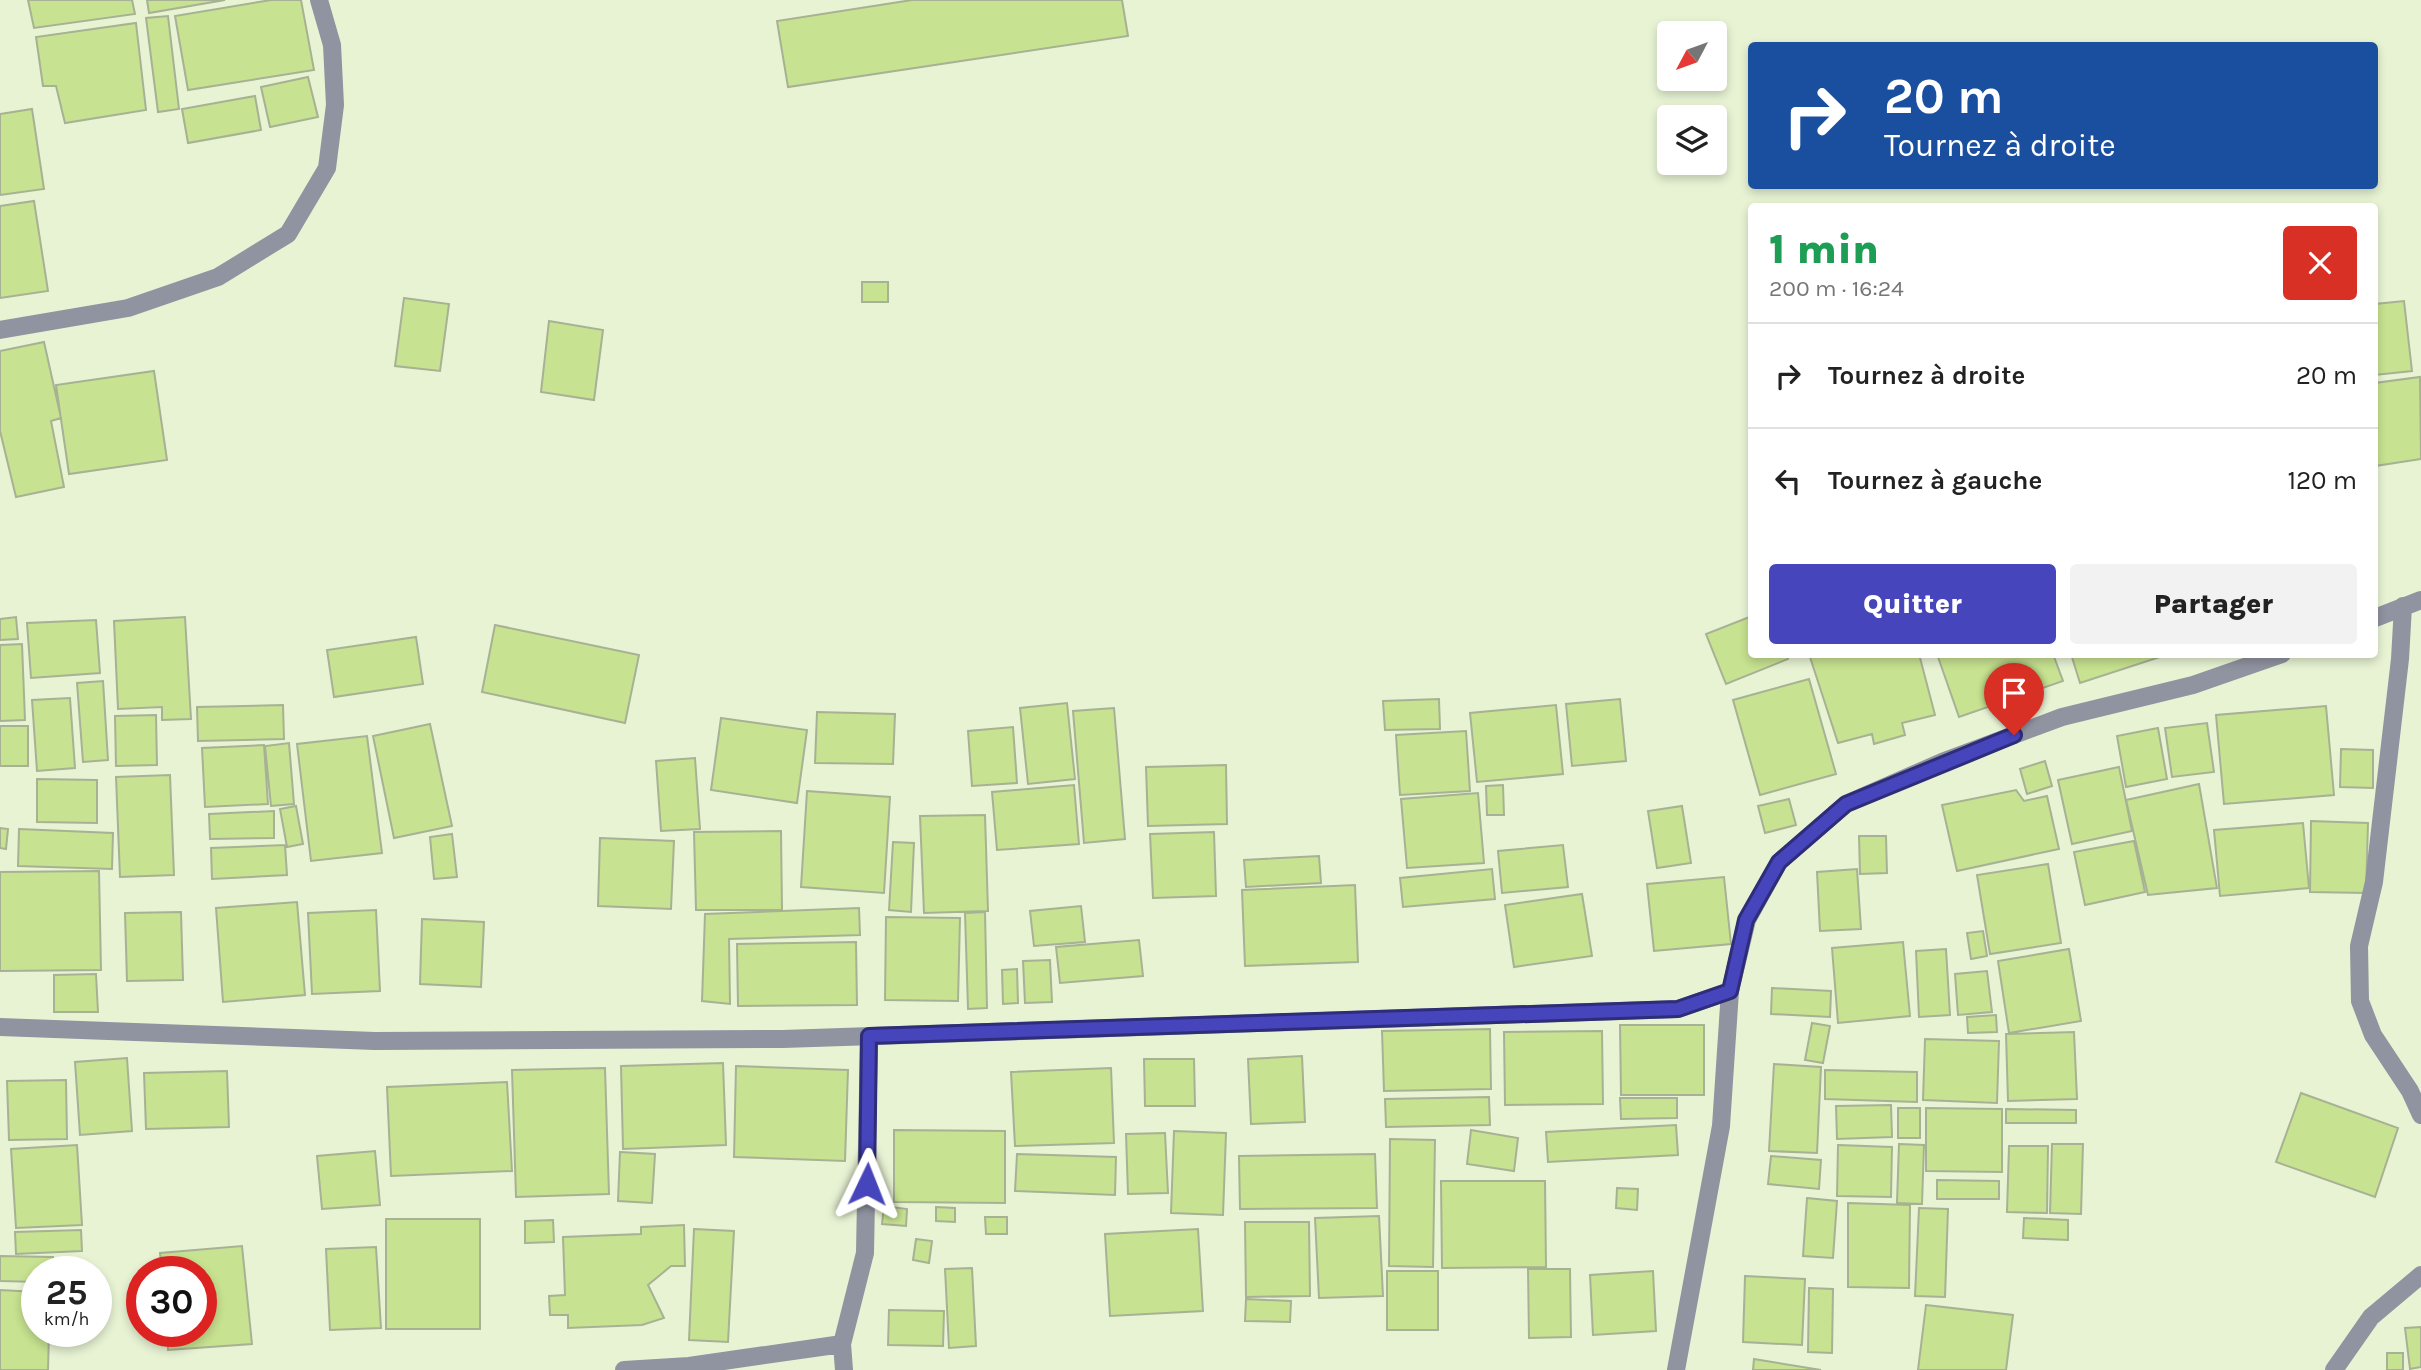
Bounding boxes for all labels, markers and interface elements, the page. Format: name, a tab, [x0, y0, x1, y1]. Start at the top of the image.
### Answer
north arrow	[1657, 21, 1727, 91]
map controls	[1657, 21, 1727, 175]
text: 20 m	[1884, 68, 2004, 125]
icon: right	[1769, 70, 1860, 161]
button: layers	[1657, 105, 1727, 175]
text: Tournez à droite	[1884, 127, 2116, 164]
text: 1 min	[1769, 224, 1879, 274]
button: close	[2283, 226, 2357, 300]
text: 200 m · 16:24	[1769, 275, 1904, 302]
icon: right	[1769, 357, 1807, 395]
text: Tournez à droite	[1828, 360, 2025, 391]
text: 20 m	[2296, 360, 2357, 391]
icon: left	[1769, 462, 1807, 500]
text: Tournez à gauche	[1828, 465, 2042, 496]
text: 120 m	[2287, 465, 2357, 496]
button: Quitter	[1769, 564, 2056, 644]
button: Partager	[2070, 564, 2357, 644]
pin	[1984, 663, 2044, 735]
icon: arrive	[1995, 674, 2033, 712]
position arrow	[830, 1147, 904, 1221]
speed limit sign: 30	[126, 1256, 217, 1347]
text: 25	[46, 1272, 87, 1313]
text: km/h	[44, 1308, 89, 1330]

